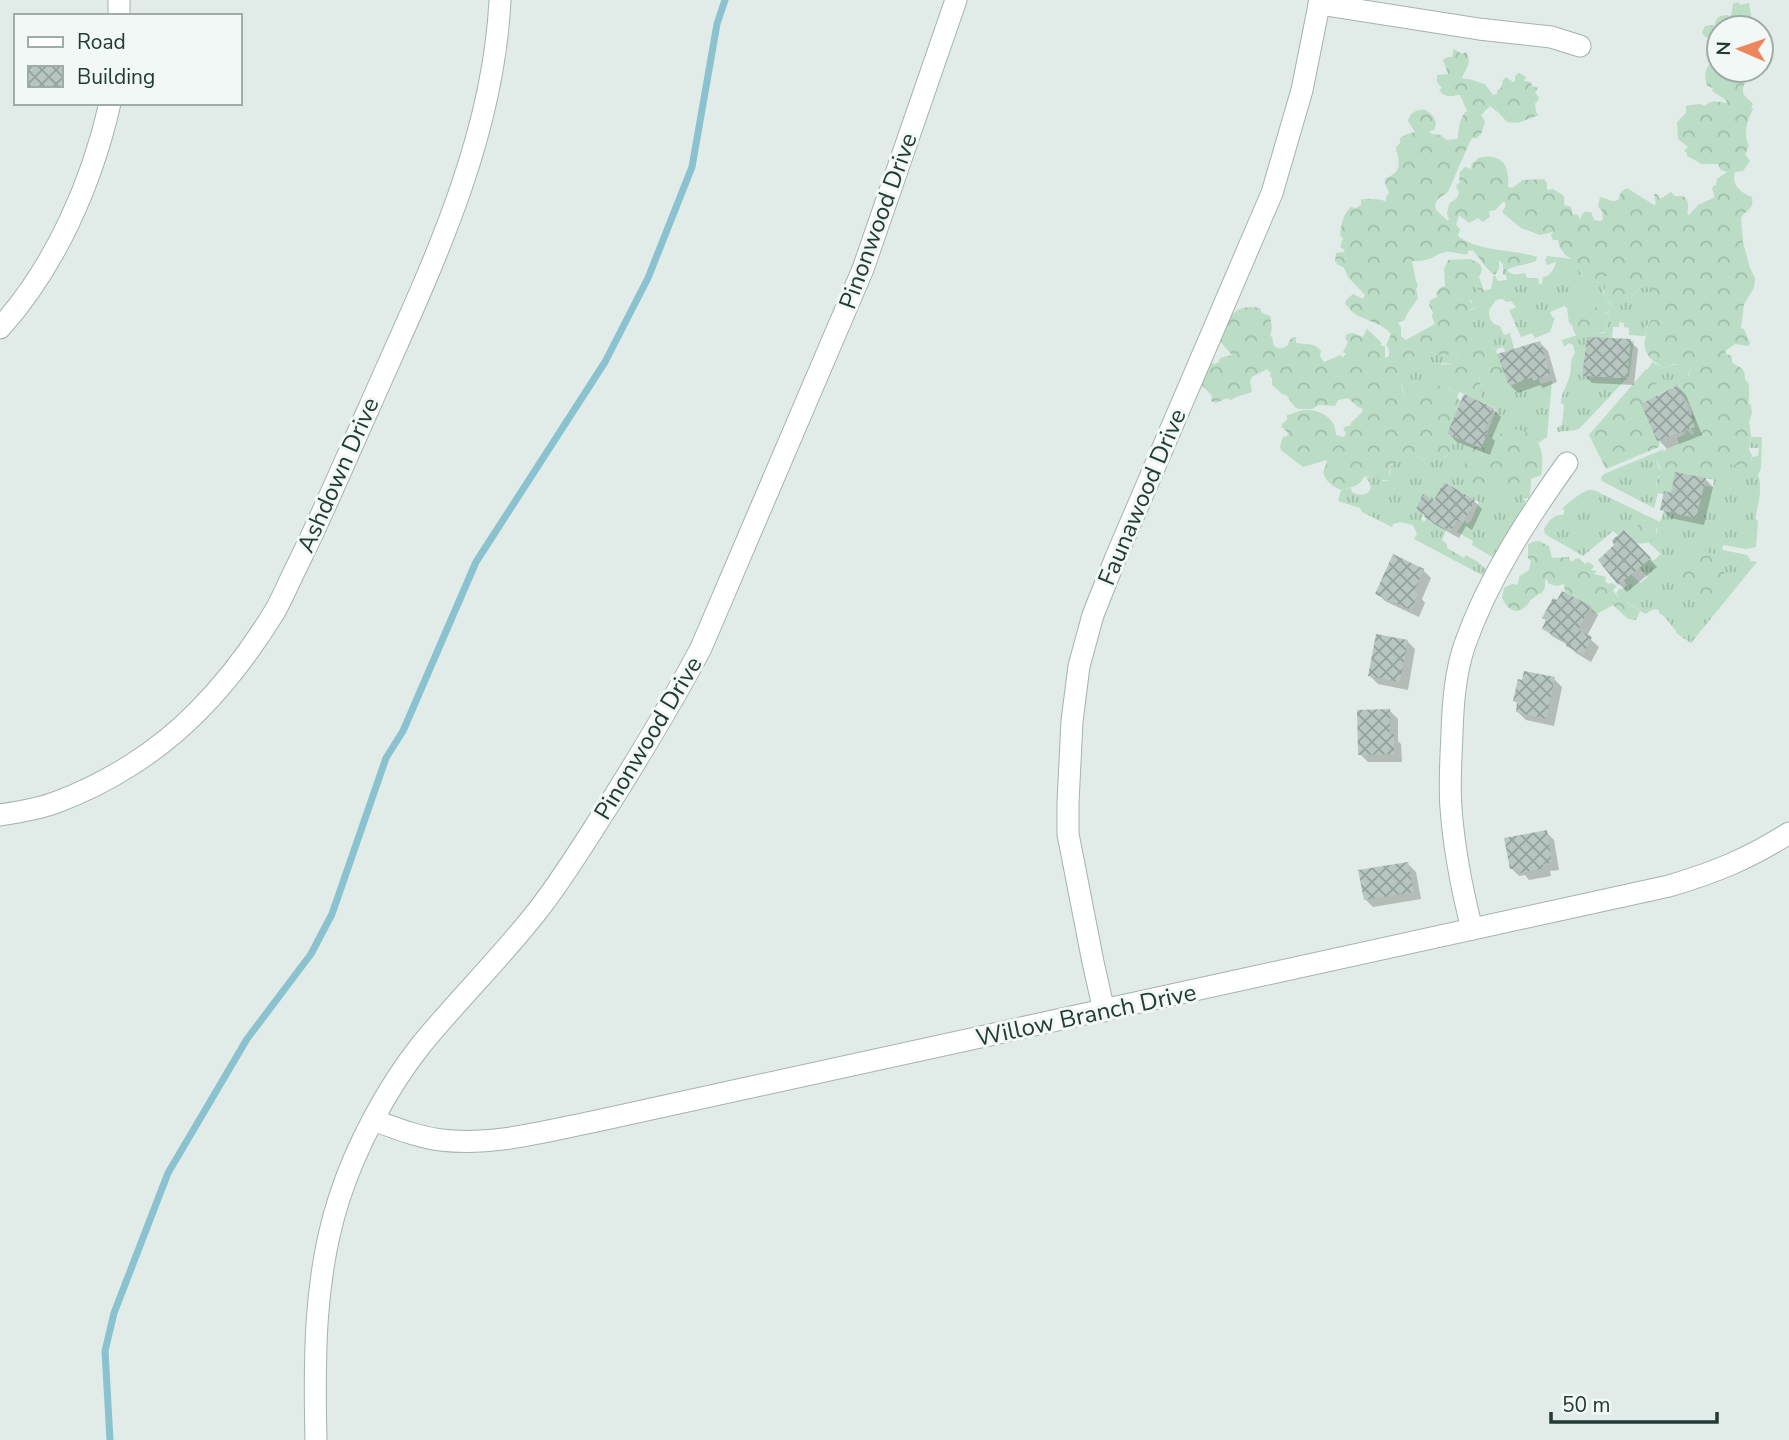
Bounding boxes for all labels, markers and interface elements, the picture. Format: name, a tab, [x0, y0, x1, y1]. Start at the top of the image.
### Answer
legend	[14, 14, 242, 105]
north arrow	[1705, 14, 1775, 84]
text: Road	[77, 28, 126, 56]
text: N	[1711, 41, 1737, 56]
text: Building	[77, 63, 155, 91]
street label: Pinonwood Drive	[831, 129, 925, 313]
street label: Ashdown Drive	[290, 392, 386, 558]
street label: Faunawood Drive	[1090, 404, 1194, 590]
street label: Pinonwood Drive	[587, 650, 709, 826]
street label: Willow Branch Drive	[973, 976, 1199, 1054]
scale bar	[1551, 1380, 1717, 1424]
text: 50 m	[1562, 1391, 1611, 1419]

